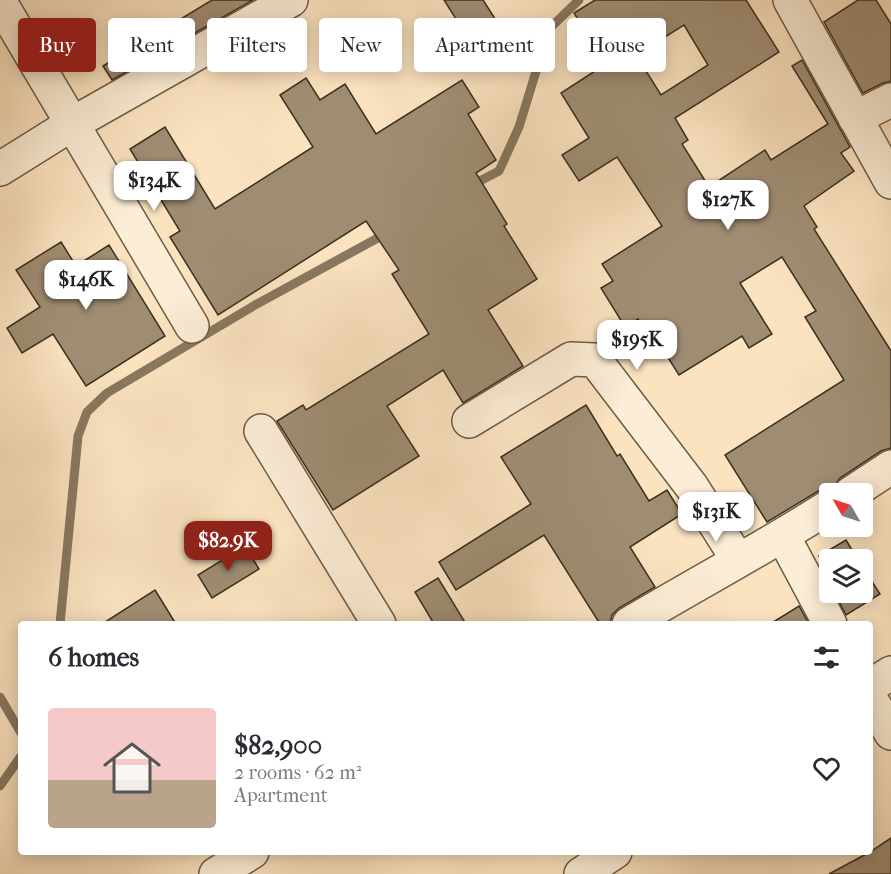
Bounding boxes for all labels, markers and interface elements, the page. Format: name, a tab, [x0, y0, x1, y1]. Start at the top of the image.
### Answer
chip: Buy	[18, 18, 96, 72]
chip: Rent	[108, 18, 195, 72]
chip: Filters	[207, 18, 307, 72]
chip: New	[319, 18, 402, 72]
chip: Apartment	[414, 18, 555, 72]
chip: House	[567, 18, 666, 72]
pin: $134K	[112, 161, 196, 212]
text: $134K	[128, 169, 180, 192]
pin: $127K	[686, 180, 770, 231]
text: $127K	[702, 188, 754, 211]
pin: $146K	[44, 260, 128, 311]
text: $146K	[58, 268, 114, 291]
pin: $195K	[595, 320, 679, 371]
text: $195K	[611, 328, 663, 351]
north arrow	[819, 483, 873, 537]
map controls	[819, 483, 873, 603]
pin: $131K	[674, 492, 758, 543]
text: $131K	[692, 500, 740, 523]
pin: $82.9K	[179, 521, 277, 572]
text: $82.9K	[198, 529, 258, 552]
button: layers	[819, 549, 873, 603]
icon: filters	[810, 641, 843, 674]
text: 6 homes	[48, 642, 139, 673]
text: $82,900	[234, 730, 322, 761]
icon: home	[96, 732, 168, 804]
icon: heart	[810, 752, 843, 785]
text: 2 rooms · 62 m²	[234, 761, 361, 784]
text: Apartment	[234, 784, 328, 807]

